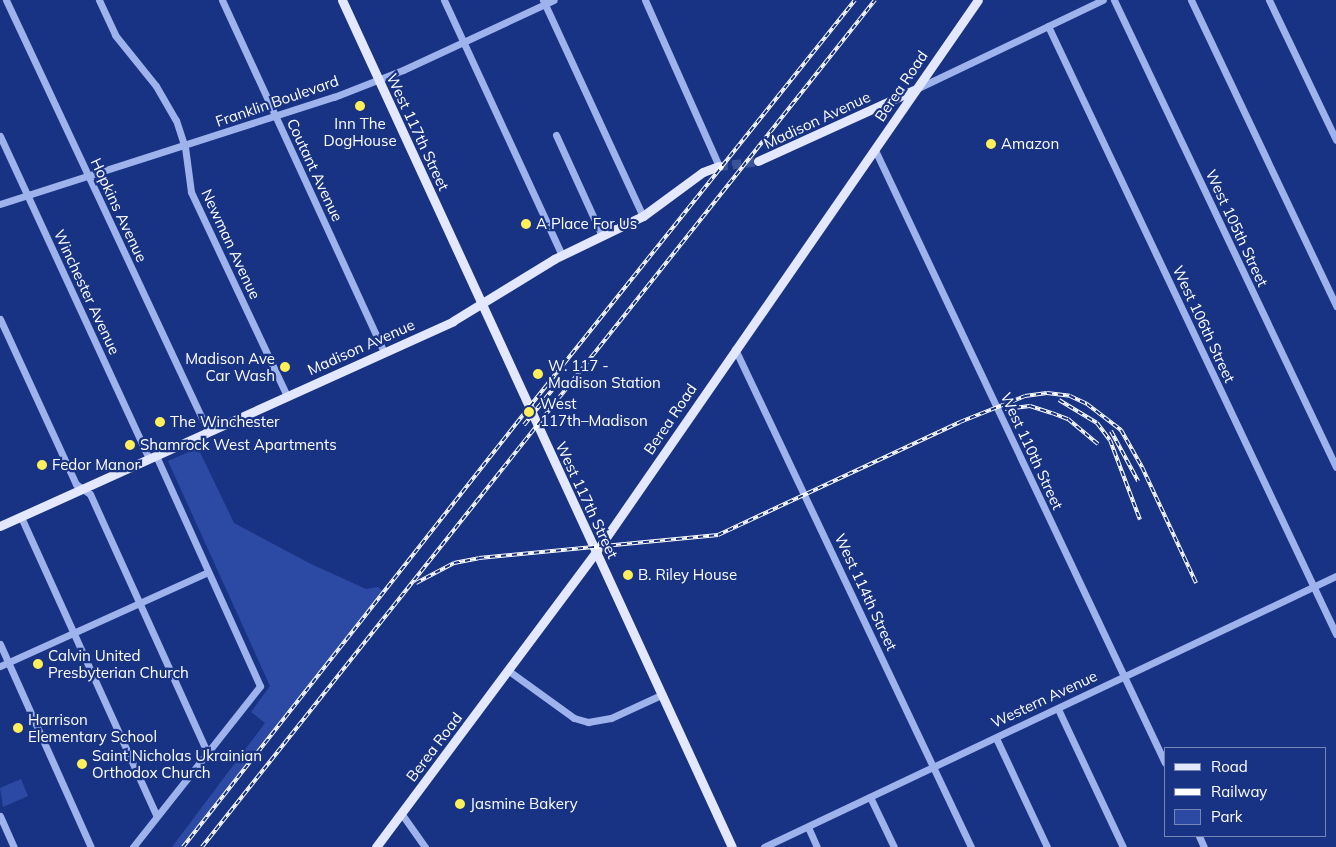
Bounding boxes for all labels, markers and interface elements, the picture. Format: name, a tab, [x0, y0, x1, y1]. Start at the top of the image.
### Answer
street label: Berea Road	[871, 47, 931, 125]
street label: Franklin Boulevard	[213, 71, 341, 131]
street label: West 117th Street	[383, 71, 453, 193]
street label: Madison Avenue	[761, 87, 873, 153]
marker: Inn The DogHouse	[354, 100, 366, 112]
place label: Inn The DogHouse	[323, 114, 397, 149]
street label: Coutant Avenue	[283, 116, 347, 224]
place label: Amazon	[1001, 135, 1059, 153]
marker: Amazon	[985, 138, 997, 150]
street label: Hopkins Avenue	[87, 155, 151, 265]
street label: West 105th Street	[1202, 167, 1272, 289]
street label: Newman Avenue	[198, 186, 264, 302]
place label: A Place For Us	[536, 215, 637, 233]
marker: A Place For Us	[520, 218, 532, 230]
street label: Winchester Avenue	[50, 227, 124, 357]
street label: West 106th Street	[1169, 263, 1239, 385]
street label: Madison Avenue	[305, 315, 417, 379]
place label: Madison Ave Car Wash	[185, 349, 275, 384]
place label: W. 117 - Madison Station	[548, 356, 661, 391]
marker: Madison Ave Car Wash	[279, 361, 291, 373]
marker: W. 117 - Madison Station	[532, 368, 544, 380]
street label: Berea Road	[640, 380, 700, 458]
street label: West 110th Street	[997, 390, 1067, 512]
place label: West 117th–Madison	[540, 394, 648, 429]
marker: West 117th–Madison	[522, 405, 536, 419]
place label: The Winchester	[170, 413, 279, 431]
marker: The Winchester	[154, 416, 166, 428]
place label: Shamrock West Apartments	[140, 436, 337, 454]
marker: Shamrock West Apartments	[124, 439, 136, 451]
street label: West 117th Street	[552, 439, 622, 561]
place label: Fedor Manor	[52, 456, 140, 474]
marker: Fedor Manor	[36, 459, 48, 471]
street label: West 114th Street	[831, 531, 901, 653]
place label: B. Riley House	[638, 566, 737, 584]
marker: B. Riley House	[622, 569, 634, 581]
place label: Calvin United Presbyterian Church	[48, 646, 189, 681]
marker: Calvin United Presbyterian Church	[32, 658, 44, 670]
street label: Western Avenue	[988, 667, 1100, 731]
street label: Berea Road	[402, 709, 466, 785]
place label: Harrison Elementary School	[28, 710, 157, 745]
marker: Harrison Elementary School	[12, 722, 24, 734]
place label: Saint Nicholas Ukrainian Orthodox Church	[92, 746, 262, 781]
legend	[1164, 747, 1326, 837]
text: Road	[1211, 757, 1248, 776]
marker: Saint Nicholas Ukrainian Orthodox Church	[76, 758, 88, 770]
text: Railway	[1211, 782, 1267, 801]
place label: Jasmine Bakery	[470, 795, 578, 813]
marker: Jasmine Bakery	[454, 798, 466, 810]
text: Park	[1211, 807, 1243, 826]

